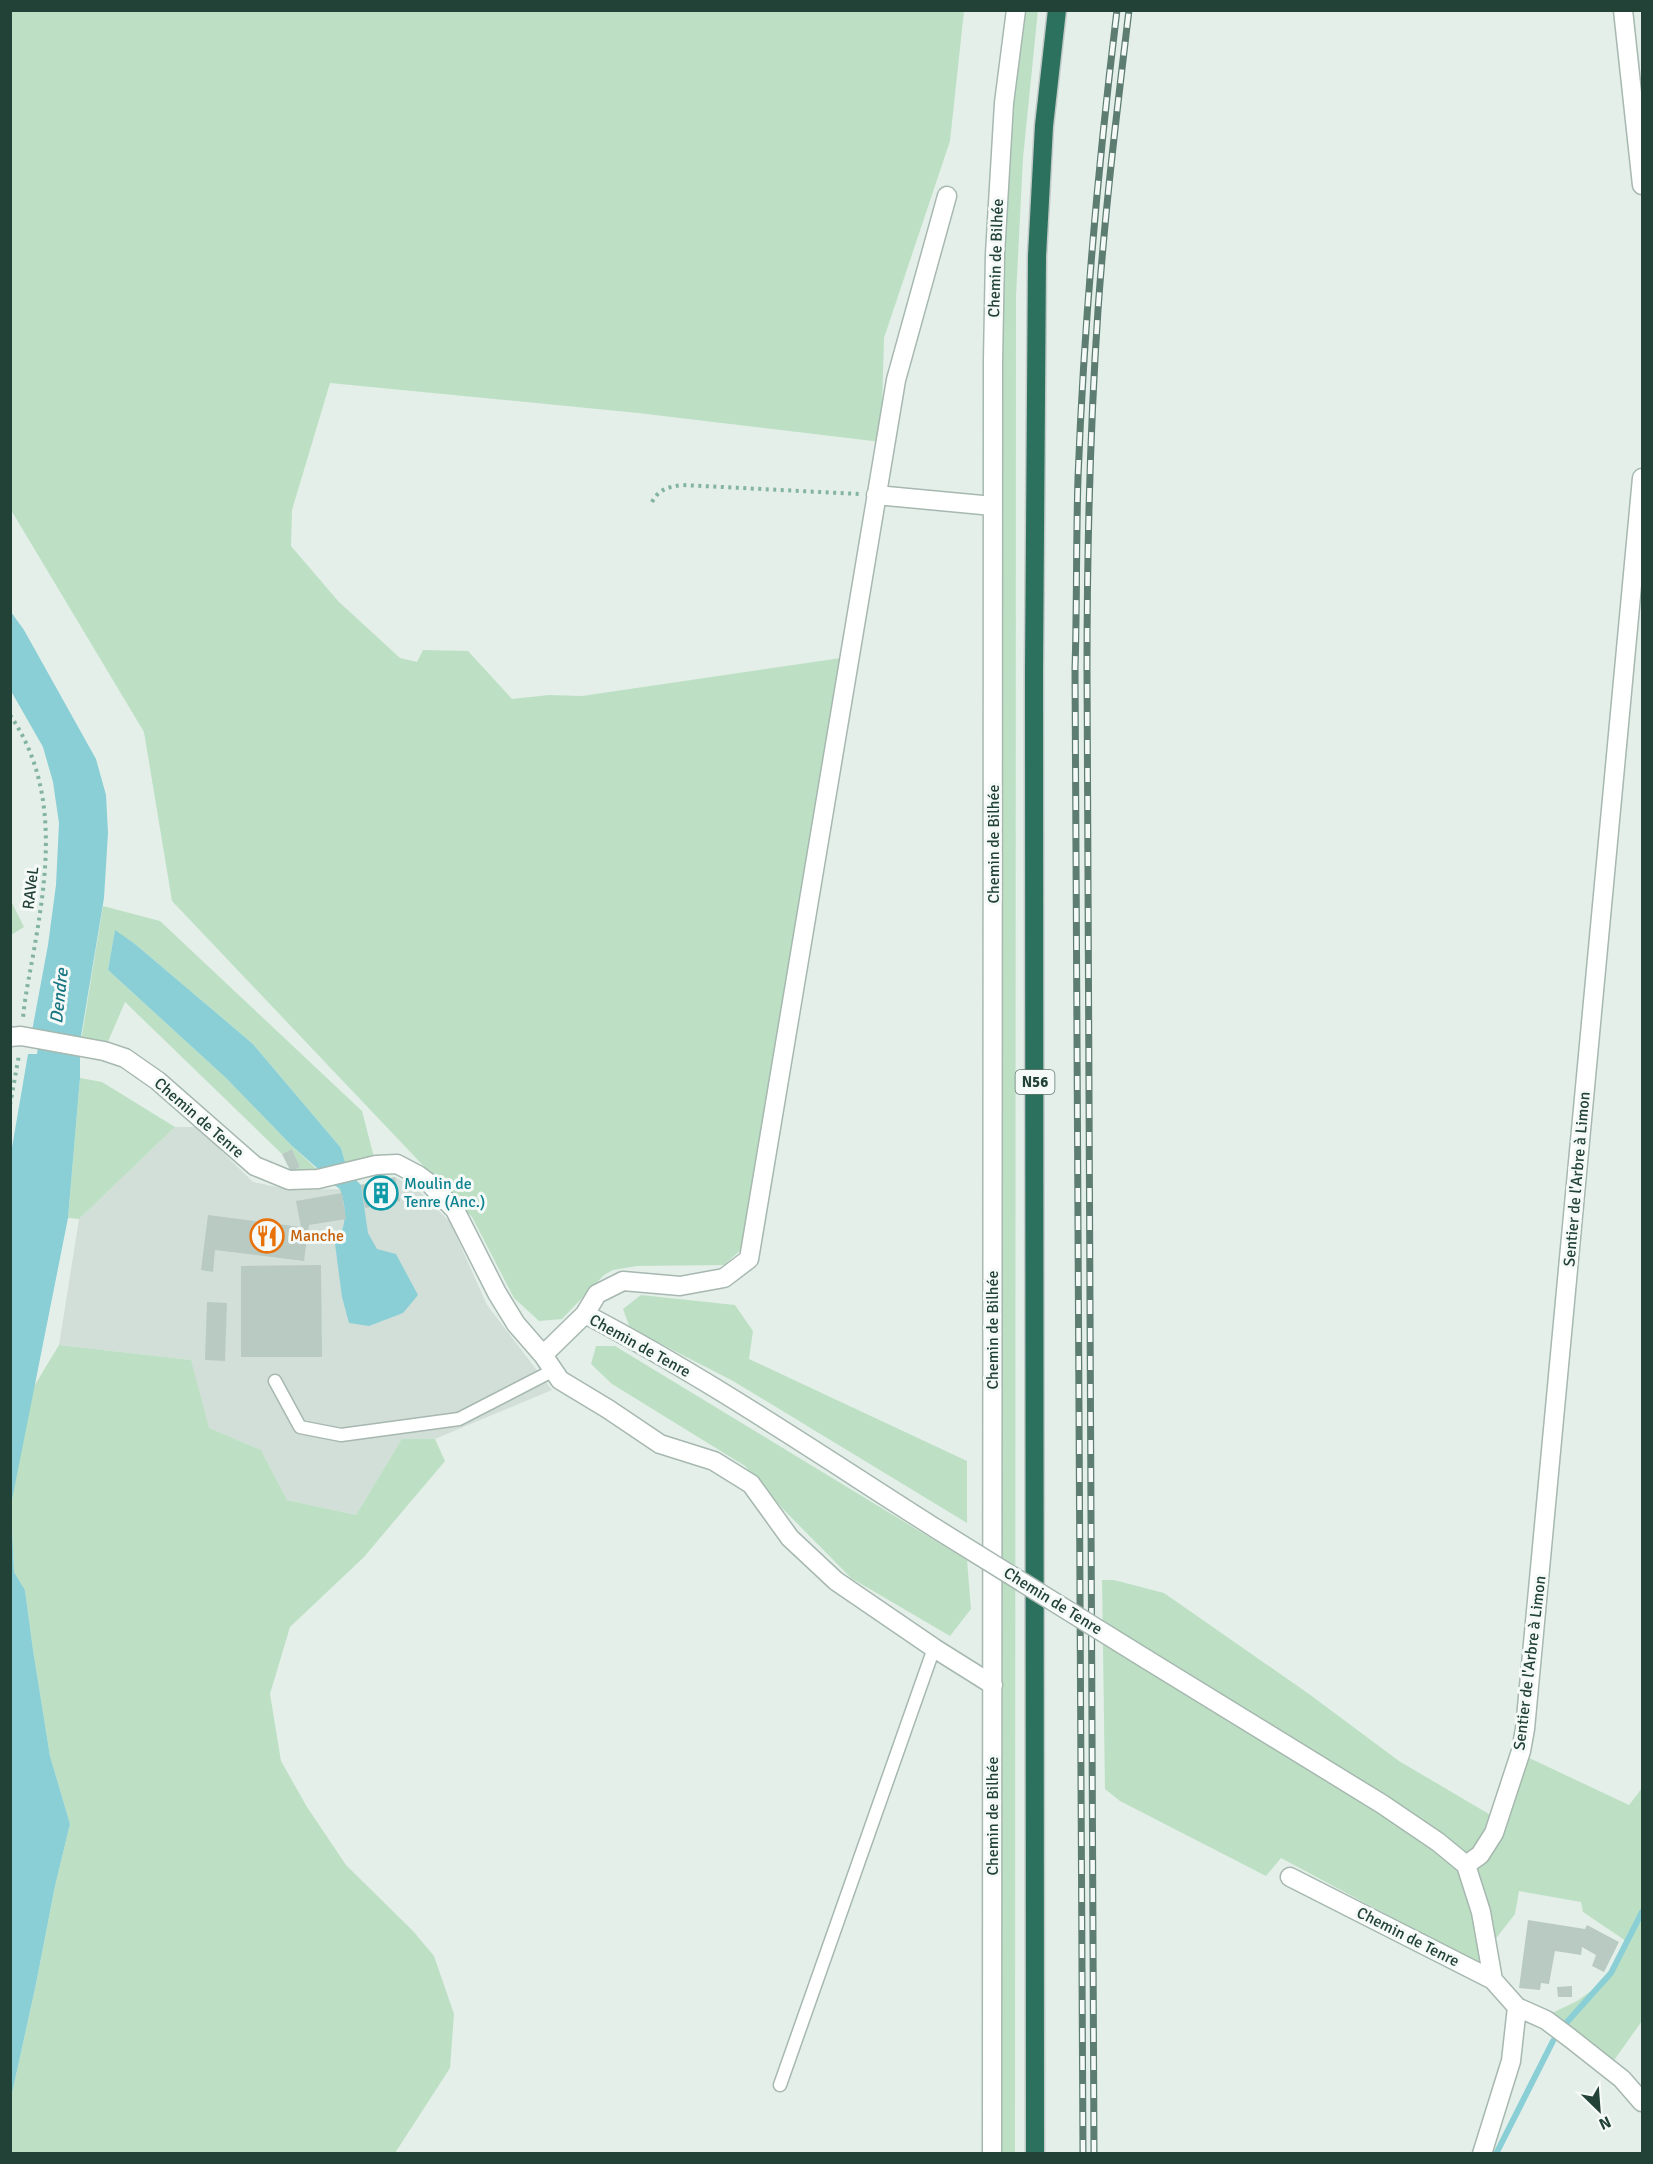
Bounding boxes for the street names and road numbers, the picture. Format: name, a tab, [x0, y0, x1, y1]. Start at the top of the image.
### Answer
street label: Chemin de Bilhée	[984, 198, 1008, 318]
street label: Chemin de Bilhée	[984, 784, 1004, 904]
street label: RAVeL	[18, 865, 44, 911]
road number: N56	[1016, 1070, 1054, 1094]
street label: Chemin de Tenre	[150, 1074, 248, 1162]
street label: Sentier de l'Arbre à Limon	[1559, 1091, 1595, 1267]
street label: Chemin de Bilhée	[983, 1270, 1003, 1390]
street label: Chemin de Tenre	[586, 1310, 694, 1382]
street label: Chemin de Tenre	[1000, 1563, 1106, 1639]
street label: Sentier de l'Arbre à Limon	[1509, 1575, 1551, 1751]
street label: Chemin de Bilhée	[983, 1756, 1003, 1876]
street label: Chemin de Tenre	[1353, 1903, 1463, 1971]

